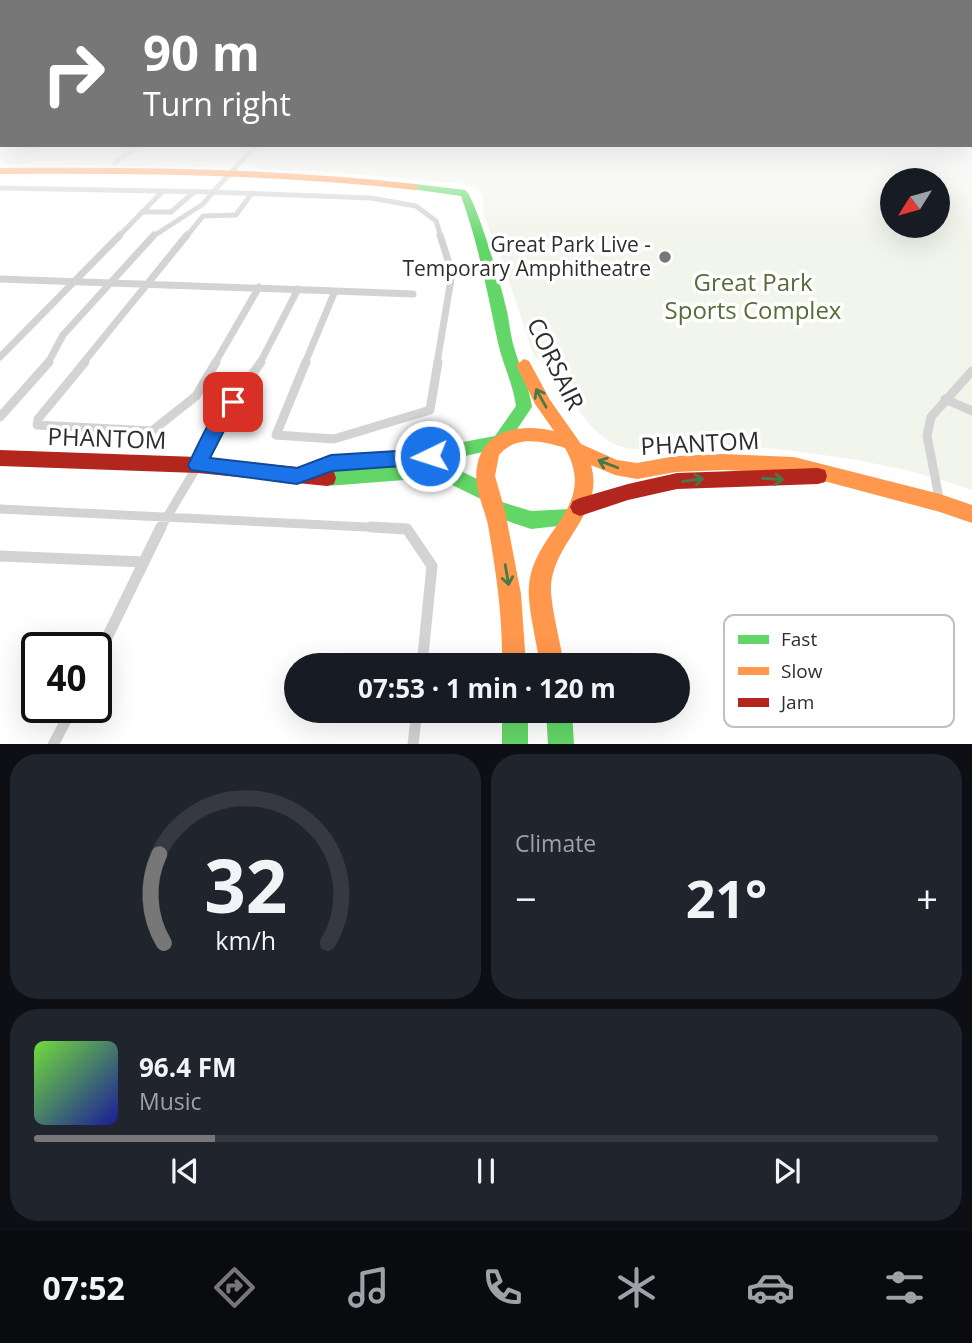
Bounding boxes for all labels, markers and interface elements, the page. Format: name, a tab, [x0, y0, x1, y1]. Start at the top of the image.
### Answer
text: 90 m	[143, 19, 260, 85]
icon: right	[28, 28, 119, 119]
text: Turn right	[143, 82, 291, 125]
north arrow	[880, 168, 950, 238]
map controls	[880, 168, 950, 238]
place label: Great Park Live - Temporary Amphitheatre	[402, 230, 651, 282]
marker: Great Park Live - Temporary Amphitheatre	[657, 249, 673, 265]
park label: Great Park Sports Complex	[665, 265, 842, 326]
street label: CORSAIR	[520, 312, 593, 415]
pin	[203, 372, 263, 432]
icon: arrive	[214, 383, 252, 421]
one-way arrow	[534, 388, 548, 408]
street label: PHANTOM	[47, 419, 167, 456]
position arrow	[393, 419, 467, 493]
street label: PHANTOM	[640, 423, 760, 462]
one-way arrow	[597, 456, 619, 469]
one-way arrow	[681, 473, 704, 486]
one-way arrow	[761, 473, 784, 486]
one-way arrow	[501, 563, 514, 586]
legend	[724, 615, 954, 727]
text: Fast	[781, 626, 817, 652]
speed limit sign: 40	[21, 632, 112, 723]
text: Slow	[781, 658, 823, 684]
text: 07:53 · 1 min · 120 m	[358, 670, 616, 706]
text: Jam	[779, 689, 814, 715]
text: Climate	[515, 827, 596, 859]
text: 32	[204, 835, 287, 934]
text: 21°	[686, 862, 767, 933]
text: −	[515, 872, 537, 924]
text: +	[916, 872, 938, 924]
text: km/h	[215, 922, 276, 956]
text: 96.4 FM	[139, 1049, 237, 1085]
text: Music	[139, 1085, 202, 1117]
icon: previous	[166, 1152, 204, 1190]
icon: pause	[467, 1152, 505, 1190]
icon: next	[768, 1152, 806, 1190]
icon: directions	[210, 1263, 259, 1312]
icon: music	[344, 1263, 393, 1312]
icon: phone	[478, 1263, 527, 1312]
icon: climate	[612, 1263, 661, 1312]
icon: car	[746, 1263, 795, 1312]
icon: filters	[880, 1263, 929, 1312]
text: 07:52	[43, 1266, 125, 1309]

